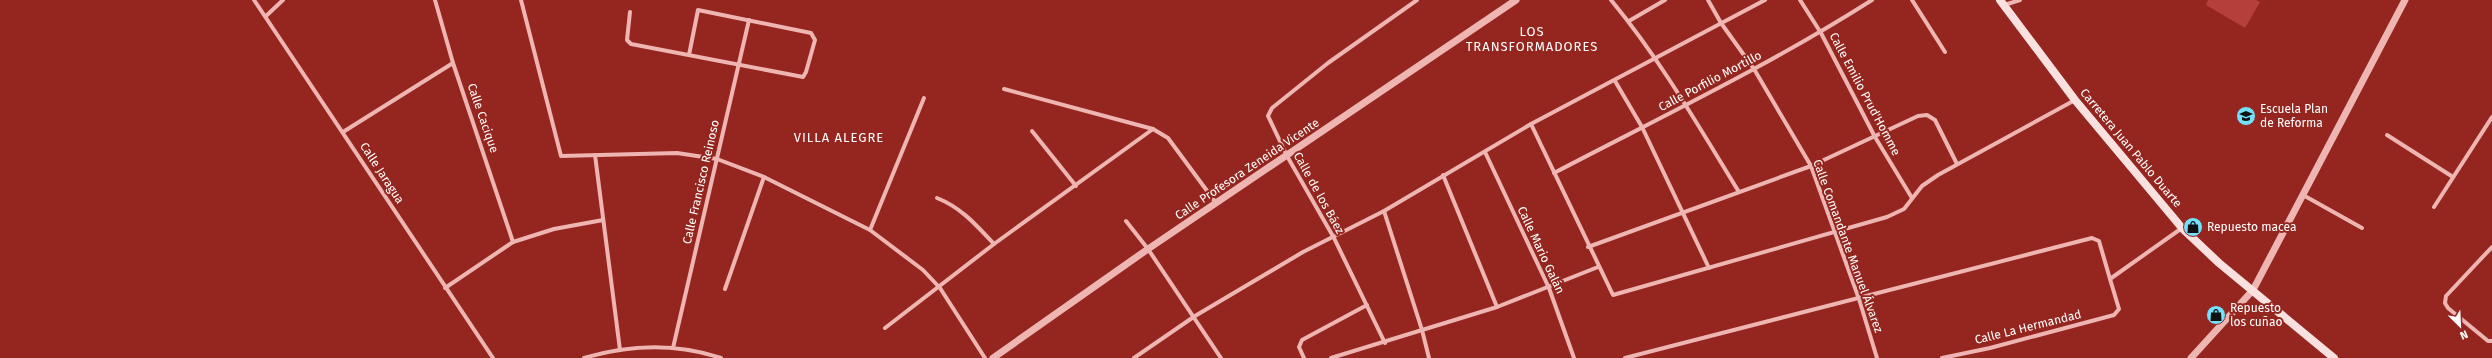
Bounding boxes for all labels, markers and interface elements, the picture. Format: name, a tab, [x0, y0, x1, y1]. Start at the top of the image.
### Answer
district label: LOS TRANSFORMADORES	[1466, 24, 1598, 54]
street label: Calle Emilio Prud'Homme	[1827, 30, 1903, 158]
street label: Calle Porfilio Mortillo	[1656, 48, 1764, 114]
street label: Calle Cacique	[465, 81, 501, 155]
street label: Carretera Juan Pablo Duarte	[2077, 86, 2185, 210]
place label: Escuela Plan de Reforma	[2260, 102, 2328, 130]
school or university icon: Escuela Plan de Reforma	[2235, 105, 2257, 127]
street label: Calle Profesora Zeneida Vicente	[1172, 115, 1322, 223]
street label: Calle Francisco Reinoso	[680, 119, 722, 245]
district label: VILLA ALEGRE	[794, 130, 884, 145]
street label: Calle Jaragua	[357, 140, 407, 206]
street label: Calle de los Báez	[1291, 150, 1347, 236]
street label: Calle Comandante Manuel Álvarez	[1810, 157, 1887, 334]
street label: Calle Mario Galán	[1515, 204, 1567, 296]
shop icon: Repuesto macea	[2182, 216, 2204, 238]
place label: Repuesto macea	[2207, 220, 2296, 234]
place label: Repuesto los cuñao	[2230, 301, 2282, 329]
shop icon: Repuesto los cuñao	[2205, 304, 2227, 326]
north arrow	[2440, 306, 2480, 346]
street label: Calle La Hermandad	[1973, 307, 2083, 347]
text: N	[2458, 327, 2470, 342]

